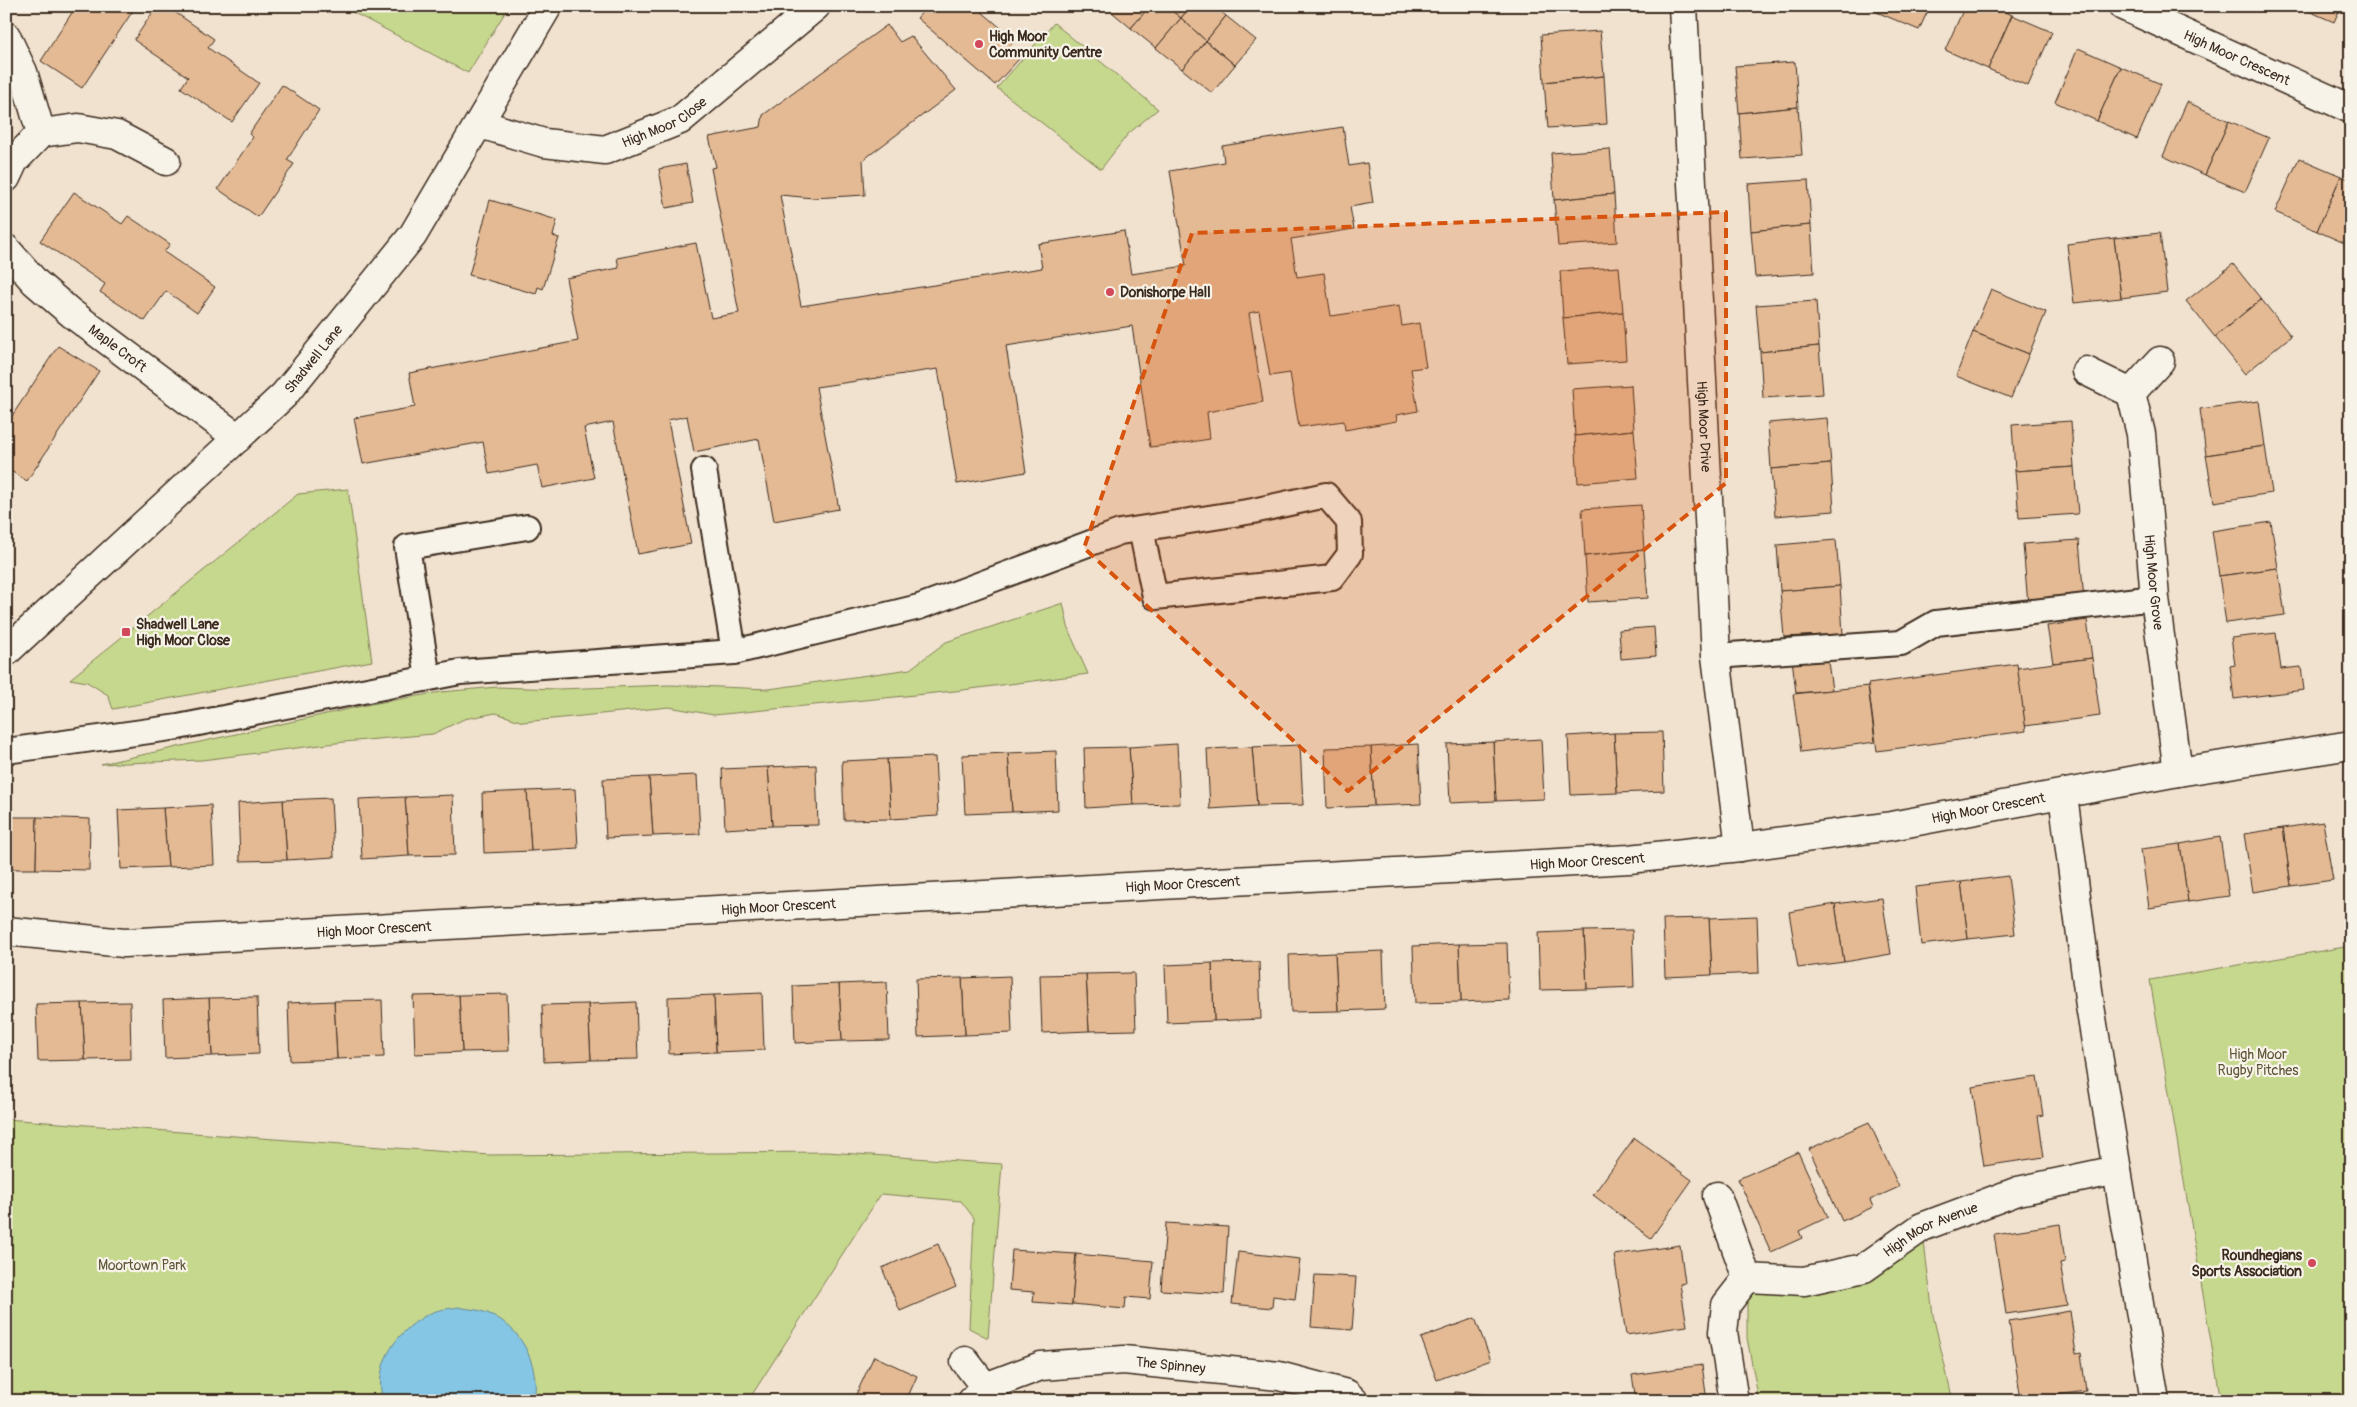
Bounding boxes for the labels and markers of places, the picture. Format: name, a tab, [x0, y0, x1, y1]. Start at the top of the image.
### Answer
place label: High Moor Community Centre	[989, 28, 1103, 61]
marker: High Moor Community Centre	[973, 38, 985, 50]
place label: Donishorpe Hall	[1120, 284, 1211, 301]
marker: Donishorpe Hall	[1104, 286, 1116, 298]
place label: Shadwell Lane High Moor Close	[136, 616, 231, 649]
marker: Shadwell Lane High Moor Close	[120, 626, 132, 638]
place label: Roundhegians Sports Association	[2192, 1247, 2303, 1280]
marker: Roundhegians Sports Association	[2306, 1257, 2318, 1269]

